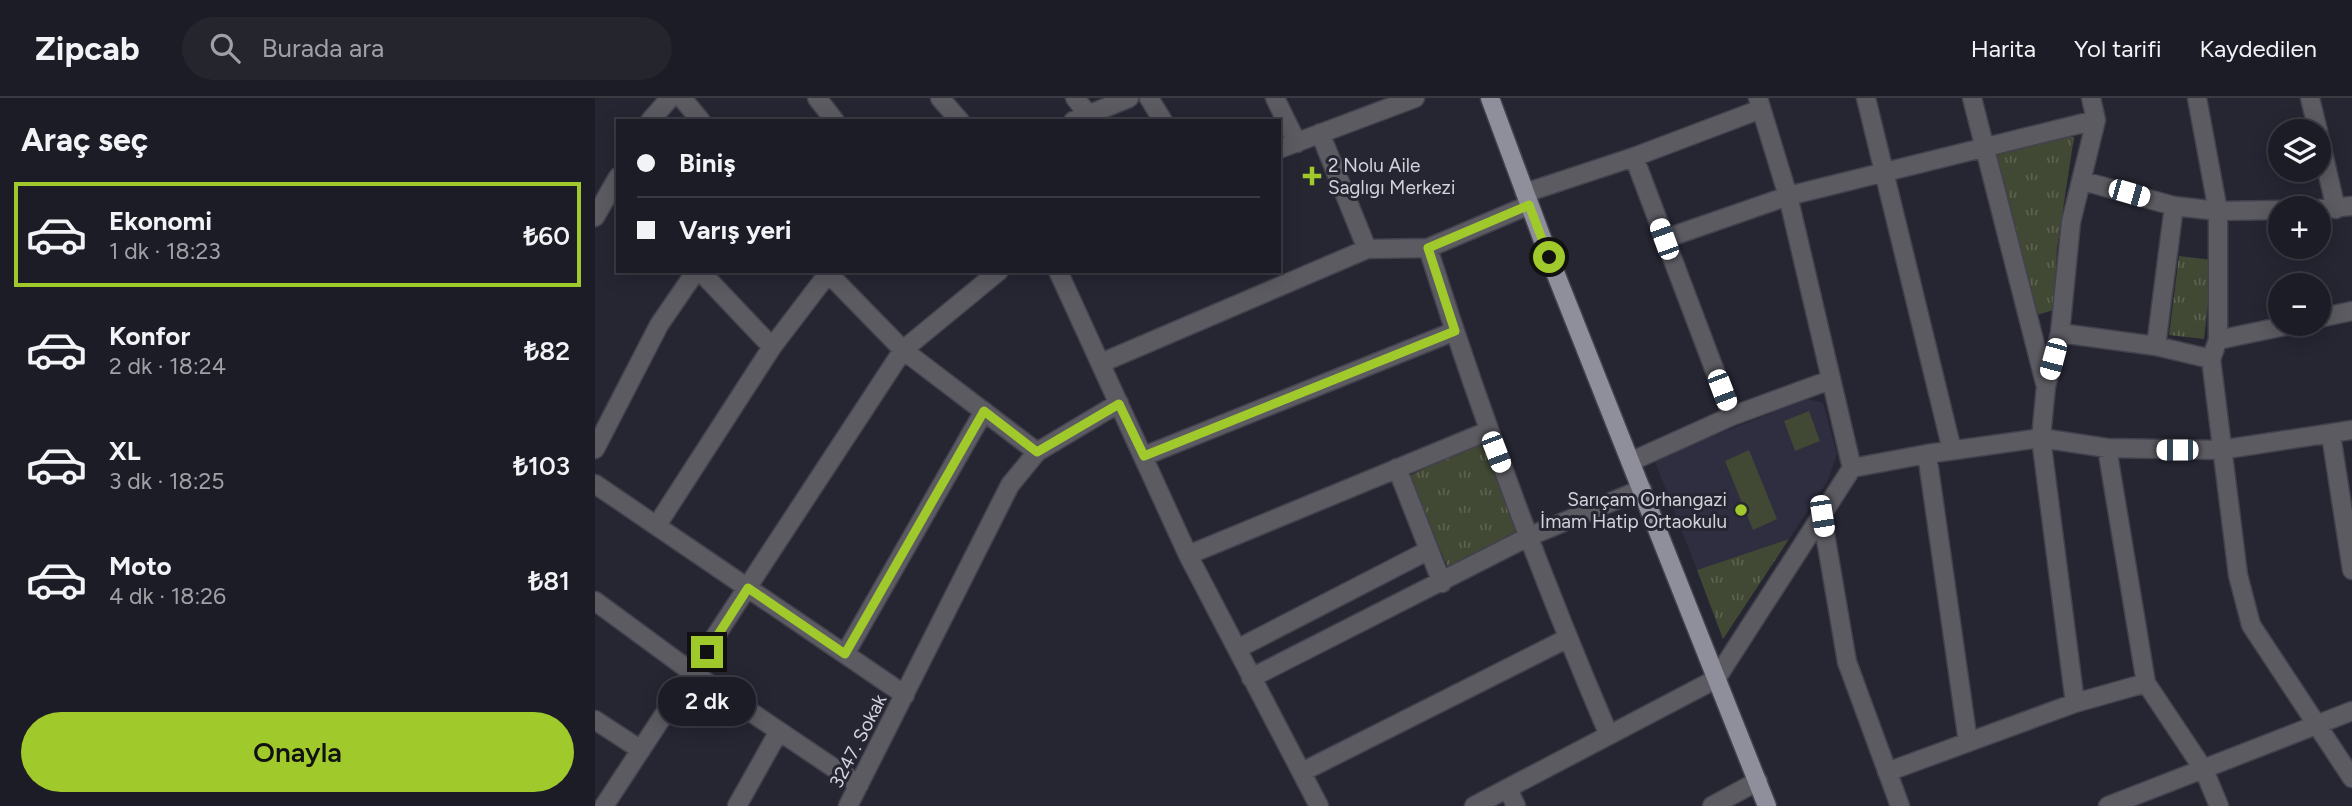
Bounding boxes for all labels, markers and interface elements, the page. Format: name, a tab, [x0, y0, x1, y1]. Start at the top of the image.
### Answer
search box	[182, 17, 672, 80]
text: Zipcab	[35, 29, 140, 68]
icon: search	[206, 29, 244, 67]
text: Burada ara	[262, 32, 384, 64]
text: Harita	[1971, 34, 2036, 63]
text: Yol tarifi	[2074, 34, 2162, 63]
text: Kaydedilen	[2200, 34, 2317, 63]
map controls	[2268, 119, 2331, 336]
button: layers	[2268, 119, 2331, 182]
text: Araç seç	[21, 121, 148, 159]
text: Biniş	[679, 147, 736, 179]
place label: 2 Nolu Aile Saglıgı Merkezi	[1328, 154, 1455, 199]
marker: 2 Nolu Aile Saglıgı Merkezi	[1302, 166, 1322, 186]
car	[2106, 177, 2153, 209]
button: +	[2268, 196, 2331, 259]
icon: car	[25, 203, 88, 266]
text: Ekonomi	[109, 205, 212, 237]
text: Varış yeri	[679, 214, 792, 246]
car	[1647, 216, 1682, 262]
text: ₺60	[523, 220, 570, 252]
text: 1 dk · 18:23	[109, 237, 221, 265]
route start	[1533, 241, 1565, 273]
button: −	[2268, 273, 2331, 336]
icon: car	[25, 318, 88, 381]
text: Konfor	[109, 320, 190, 352]
text: ₺82	[524, 335, 570, 367]
car	[2038, 336, 2069, 382]
text: 2 dk · 18:24	[109, 352, 226, 380]
car	[1705, 367, 1740, 413]
car	[1479, 429, 1514, 475]
icon: car	[25, 433, 88, 496]
text: XL	[109, 435, 141, 467]
car	[2157, 440, 2199, 461]
text: ₺103	[513, 450, 570, 482]
text: 3 dk · 18:25	[109, 467, 225, 495]
place label: Sarıçam Orhangazi İmam Hatip Ortaokulu	[1540, 488, 1727, 533]
car	[1809, 494, 1836, 538]
marker: Sarıçam Orhangazi İmam Hatip Ortaokulu	[1733, 502, 1749, 518]
icon: car	[25, 548, 88, 611]
text: Moto	[109, 550, 172, 582]
text: ₺81	[528, 565, 570, 597]
text: 4 dk · 18:26	[109, 582, 226, 610]
route end	[691, 636, 723, 668]
callout: 2 dk	[658, 676, 756, 726]
text: 2 dk	[685, 687, 729, 715]
street label: 3247. Sokak	[825, 690, 892, 792]
button: Onayla	[21, 712, 574, 792]

